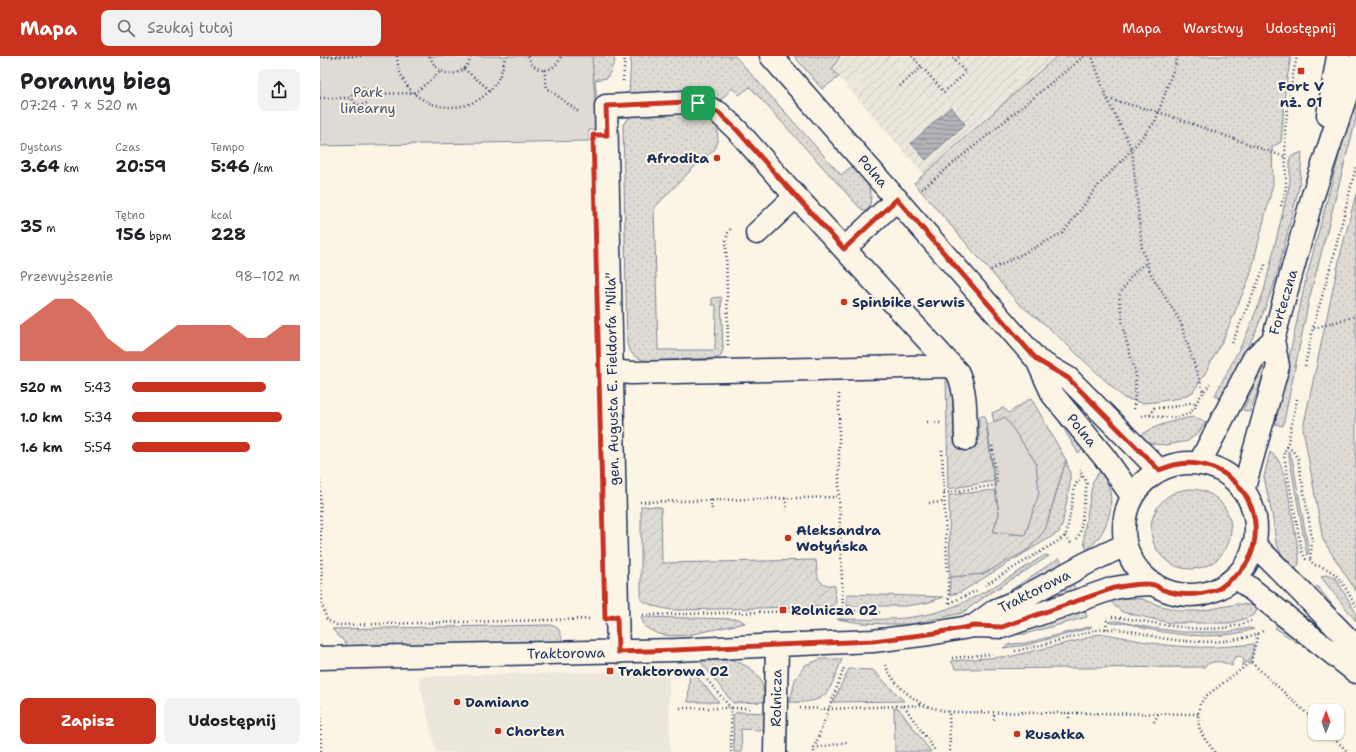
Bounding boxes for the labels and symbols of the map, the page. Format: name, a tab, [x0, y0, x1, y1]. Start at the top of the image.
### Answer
marker: Fort V nż. 01	[1296, 66, 1306, 76]
place label: Fort V nż. 01	[1278, 77, 1324, 111]
park label: Park linearny	[340, 83, 396, 117]
pin	[681, 86, 715, 120]
place label: Afrodita	[646, 149, 709, 167]
street label: Polna	[854, 151, 892, 191]
marker: Afrodita	[712, 153, 722, 163]
street label: Forteczna	[1265, 267, 1302, 337]
street label: gen. Augusta E. Fieldorfa "Nila"	[601, 272, 623, 486]
place label: Spinbike Serwis	[852, 293, 965, 311]
marker: Spinbike Serwis	[839, 297, 849, 307]
street label: Polna	[1063, 410, 1101, 450]
place label: Aleksandra Wołyńska	[796, 521, 881, 555]
marker: Aleksandra Wołyńska	[783, 533, 793, 543]
street label: Traktorowa	[995, 565, 1073, 617]
place label: Rolnicza 02	[791, 601, 878, 619]
marker: Rolnicza 02	[778, 605, 788, 615]
street label: Traktorowa	[527, 643, 606, 663]
place label: Traktorowa 02	[618, 662, 729, 680]
marker: Traktorowa 02	[605, 666, 615, 676]
street label: Rolnicza	[766, 669, 786, 727]
place label: Damiano	[465, 693, 529, 711]
marker: Damiano	[452, 697, 462, 707]
north arrow	[1308, 704, 1344, 740]
place label: Chorten	[506, 722, 565, 740]
place label: Rusałka	[1025, 725, 1085, 743]
marker: Chorten	[493, 726, 503, 736]
marker: Rusałka	[1012, 729, 1022, 739]

